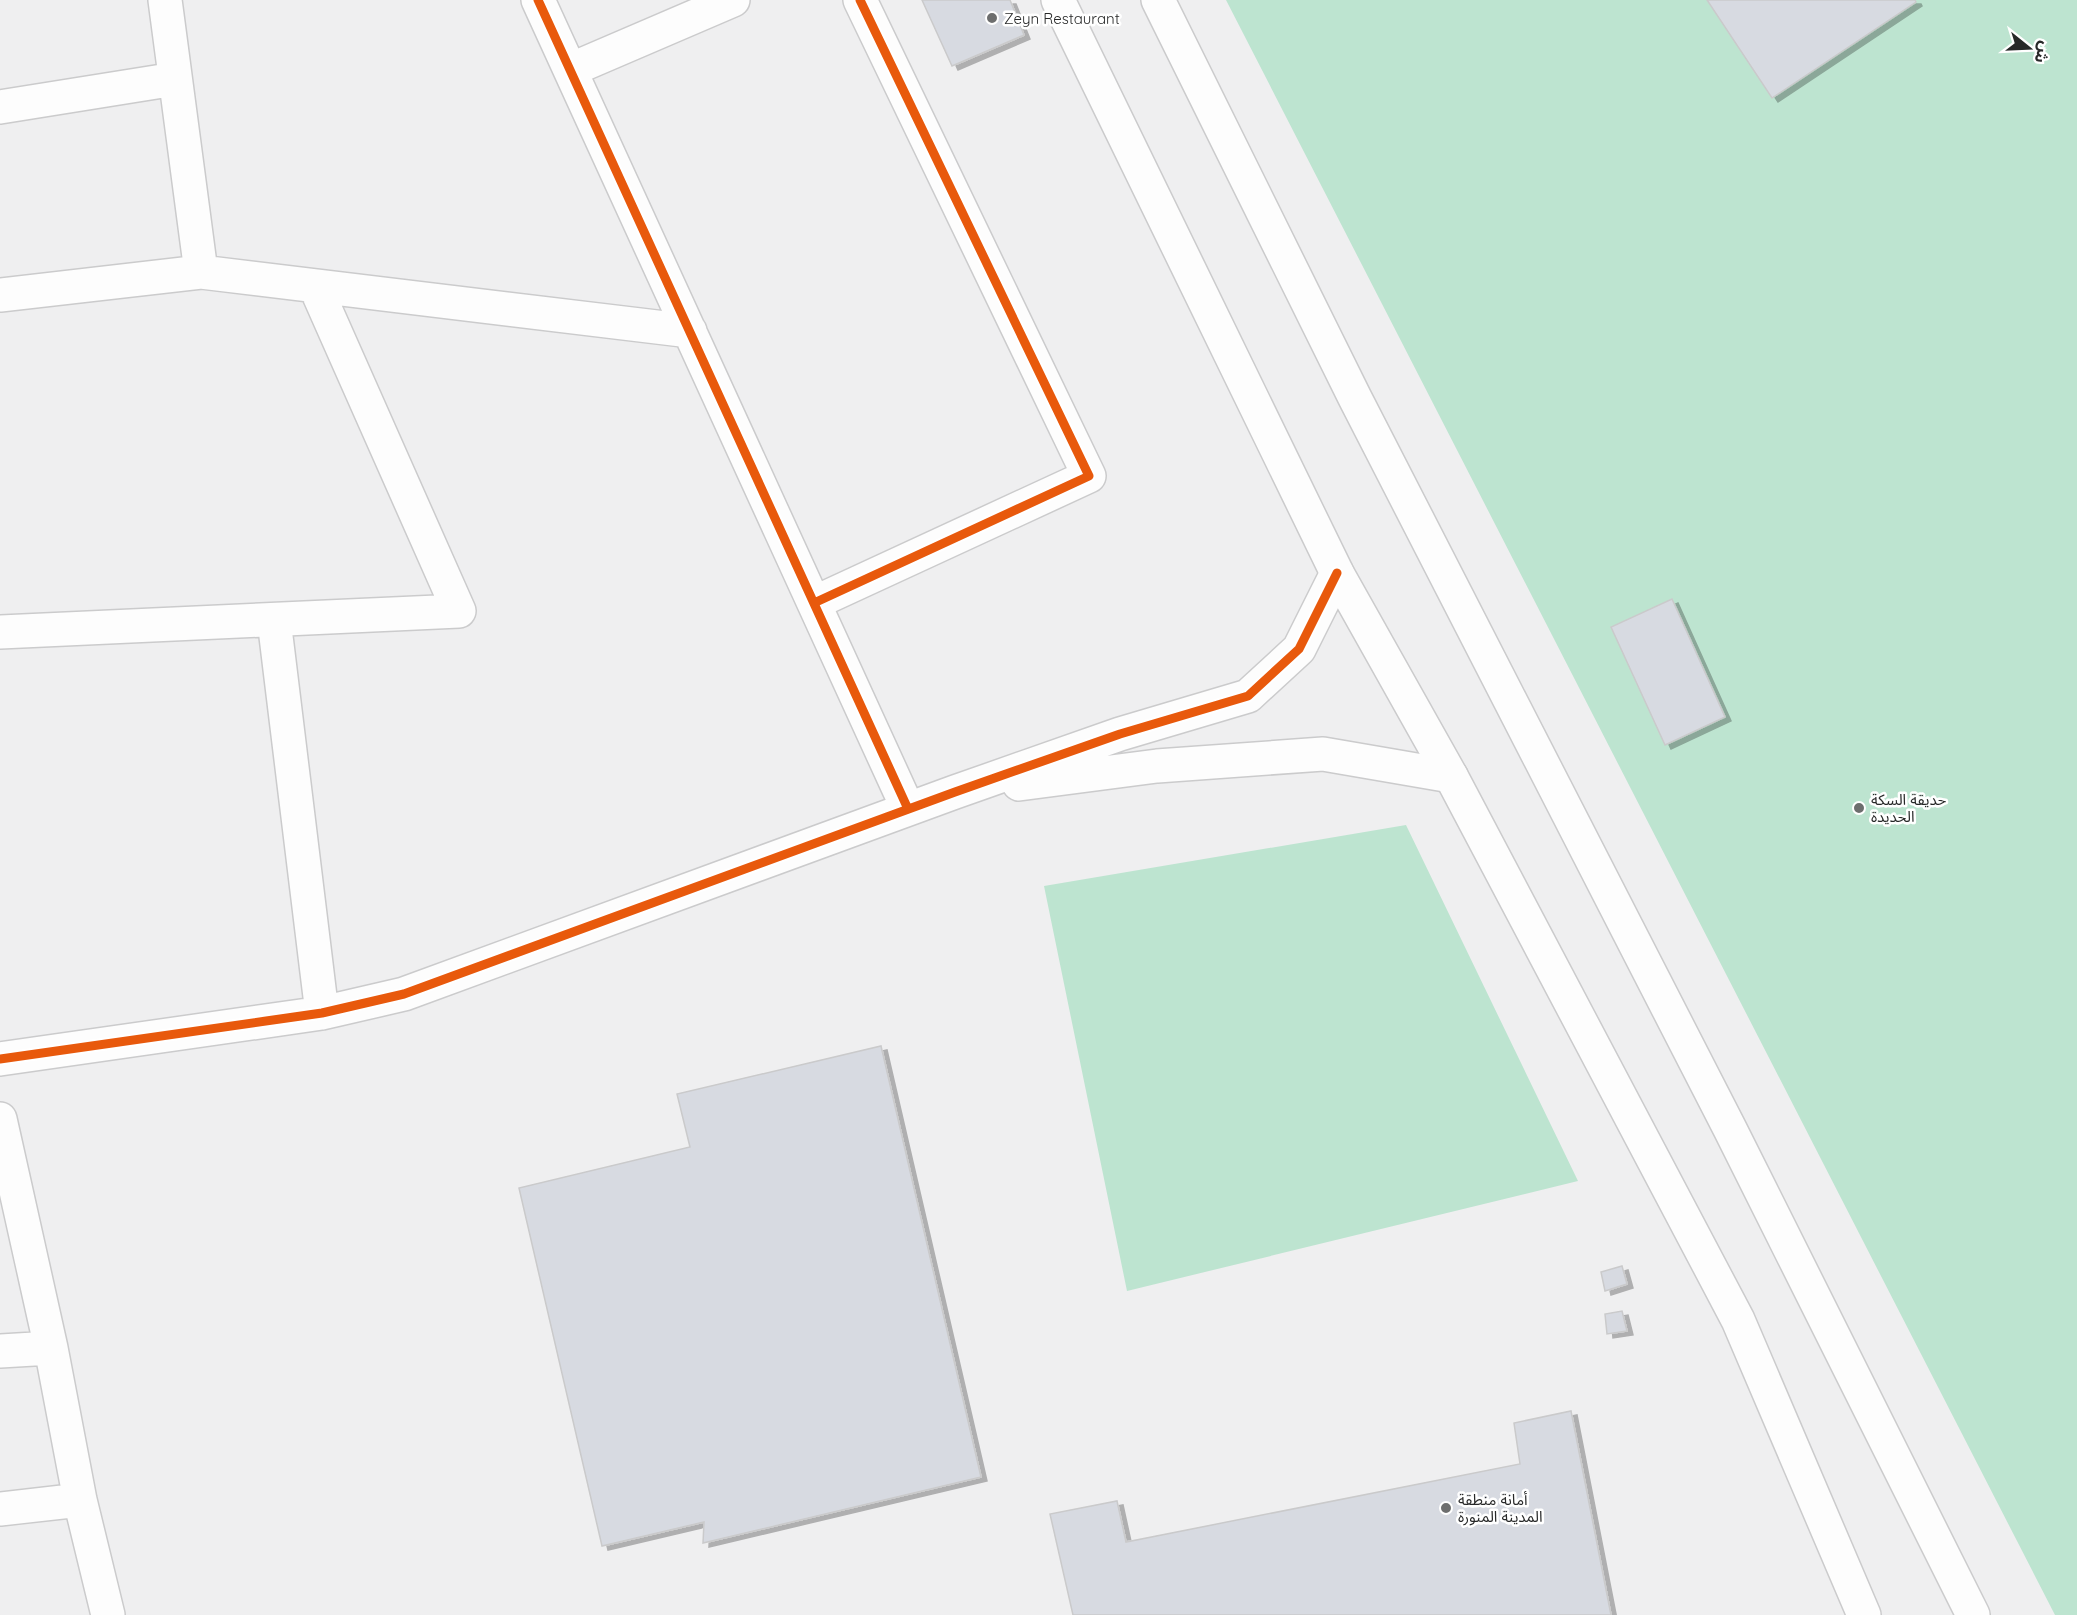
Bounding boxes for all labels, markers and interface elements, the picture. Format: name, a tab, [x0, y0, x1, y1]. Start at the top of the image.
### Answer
place label: Zeyn Restaurant	[1004, 9, 1120, 28]
marker: Zeyn Restaurant	[985, 11, 999, 25]
north arrow	[1999, 18, 2059, 78]
text: ش	[2030, 39, 2056, 66]
place label: حديقة السكة الحديدة	[1871, 790, 1946, 826]
marker: حديقة السكة الحديدة	[1852, 801, 1866, 815]
place label: أمانة منطقة المدينة المنورة	[1458, 1490, 1542, 1526]
marker: أمانة منطقة المدينة المنورة	[1439, 1501, 1453, 1515]

